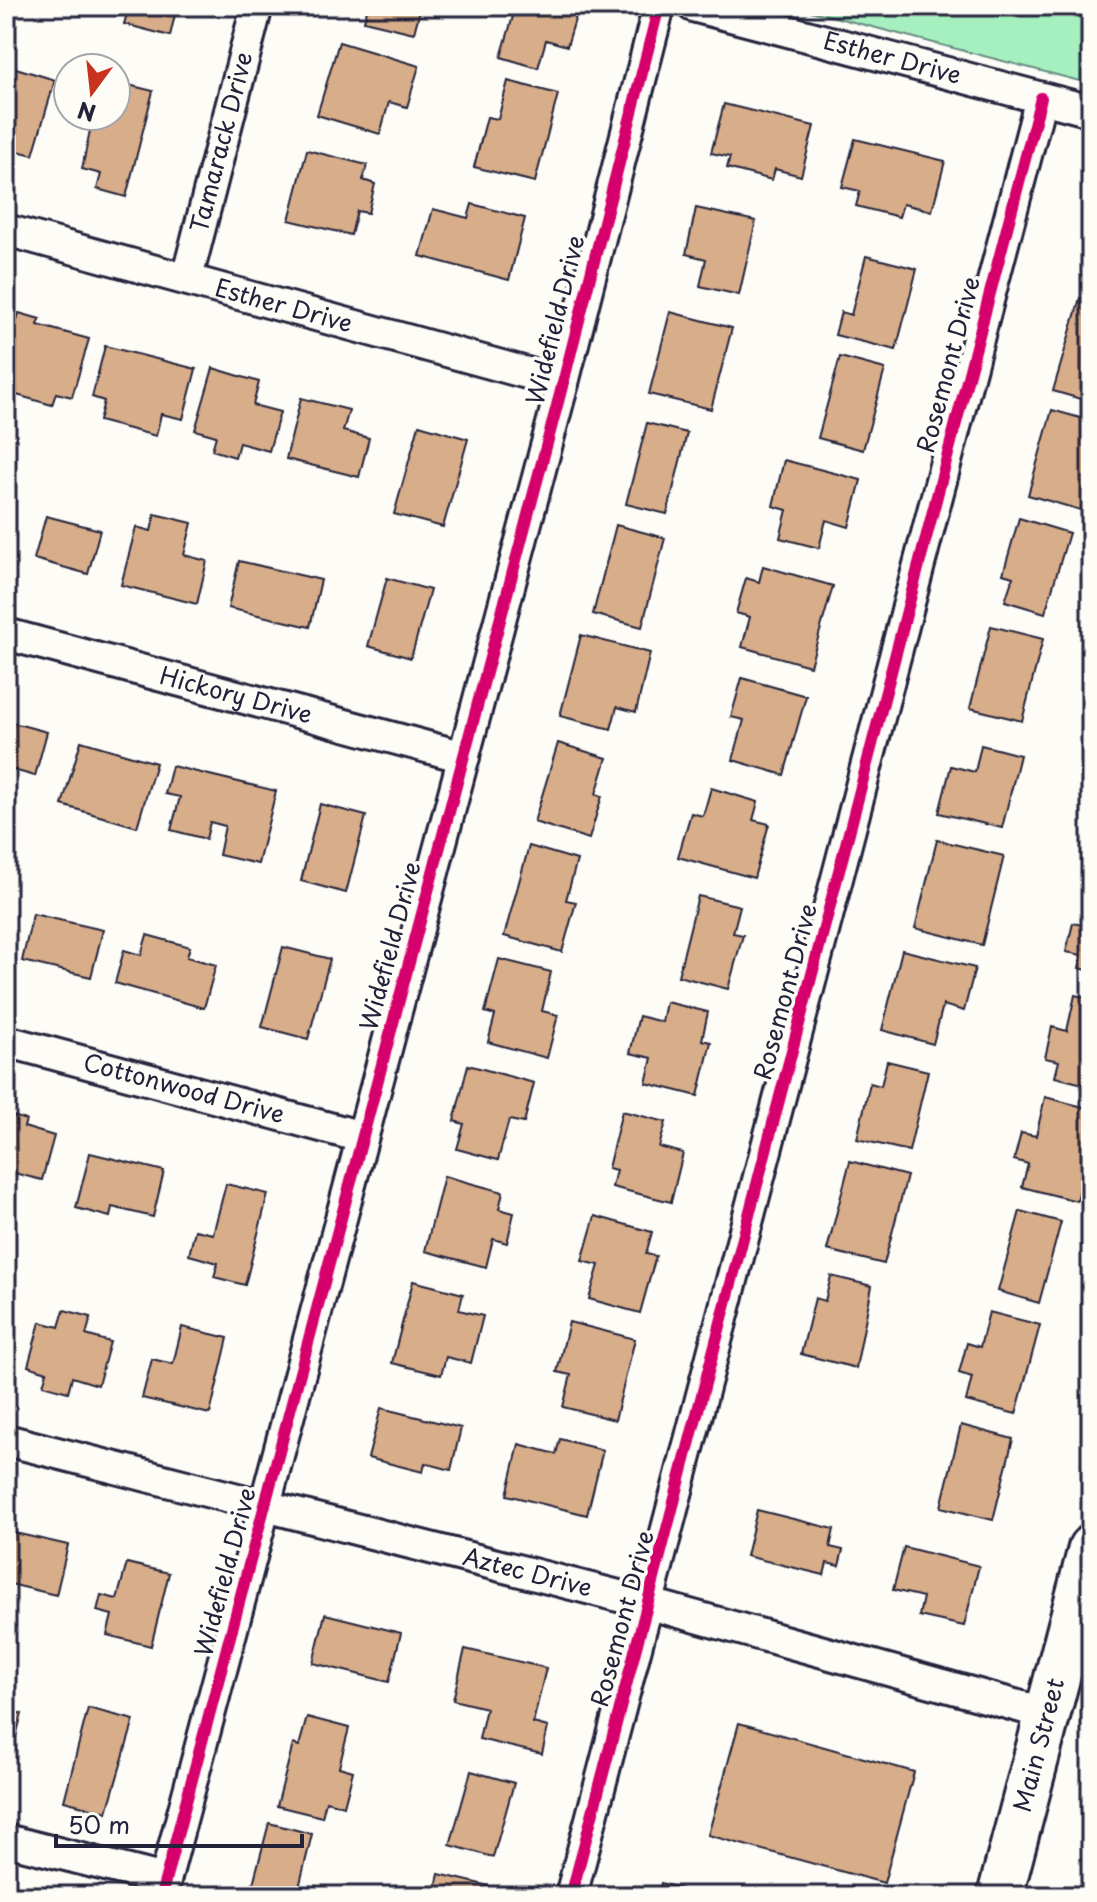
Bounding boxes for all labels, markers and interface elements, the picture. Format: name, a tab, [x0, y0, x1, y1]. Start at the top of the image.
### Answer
street label: Esther Drive	[820, 21, 965, 92]
street label: Tamarack Drive	[179, 48, 260, 236]
north arrow	[52, 52, 132, 132]
text: N	[74, 95, 99, 131]
street label: Widefield Drive	[516, 231, 592, 408]
street label: Esther Drive	[211, 268, 357, 340]
street label: Rosemont Drive	[906, 272, 988, 457]
street label: Hickory Drive	[156, 656, 317, 731]
street label: Widefield Drive	[349, 857, 429, 1034]
street label: Rosemont Drive	[743, 899, 825, 1084]
street label: Cottonwood Drive	[80, 1043, 289, 1131]
street label: Widefield Drive	[184, 1483, 264, 1660]
street label: Rosemont Drive	[580, 1526, 662, 1711]
street label: Aztec Drive	[459, 1537, 596, 1605]
street label: Main Street	[1003, 1674, 1072, 1815]
scale bar	[56, 1798, 302, 1848]
text: 50 m	[68, 1806, 130, 1842]

